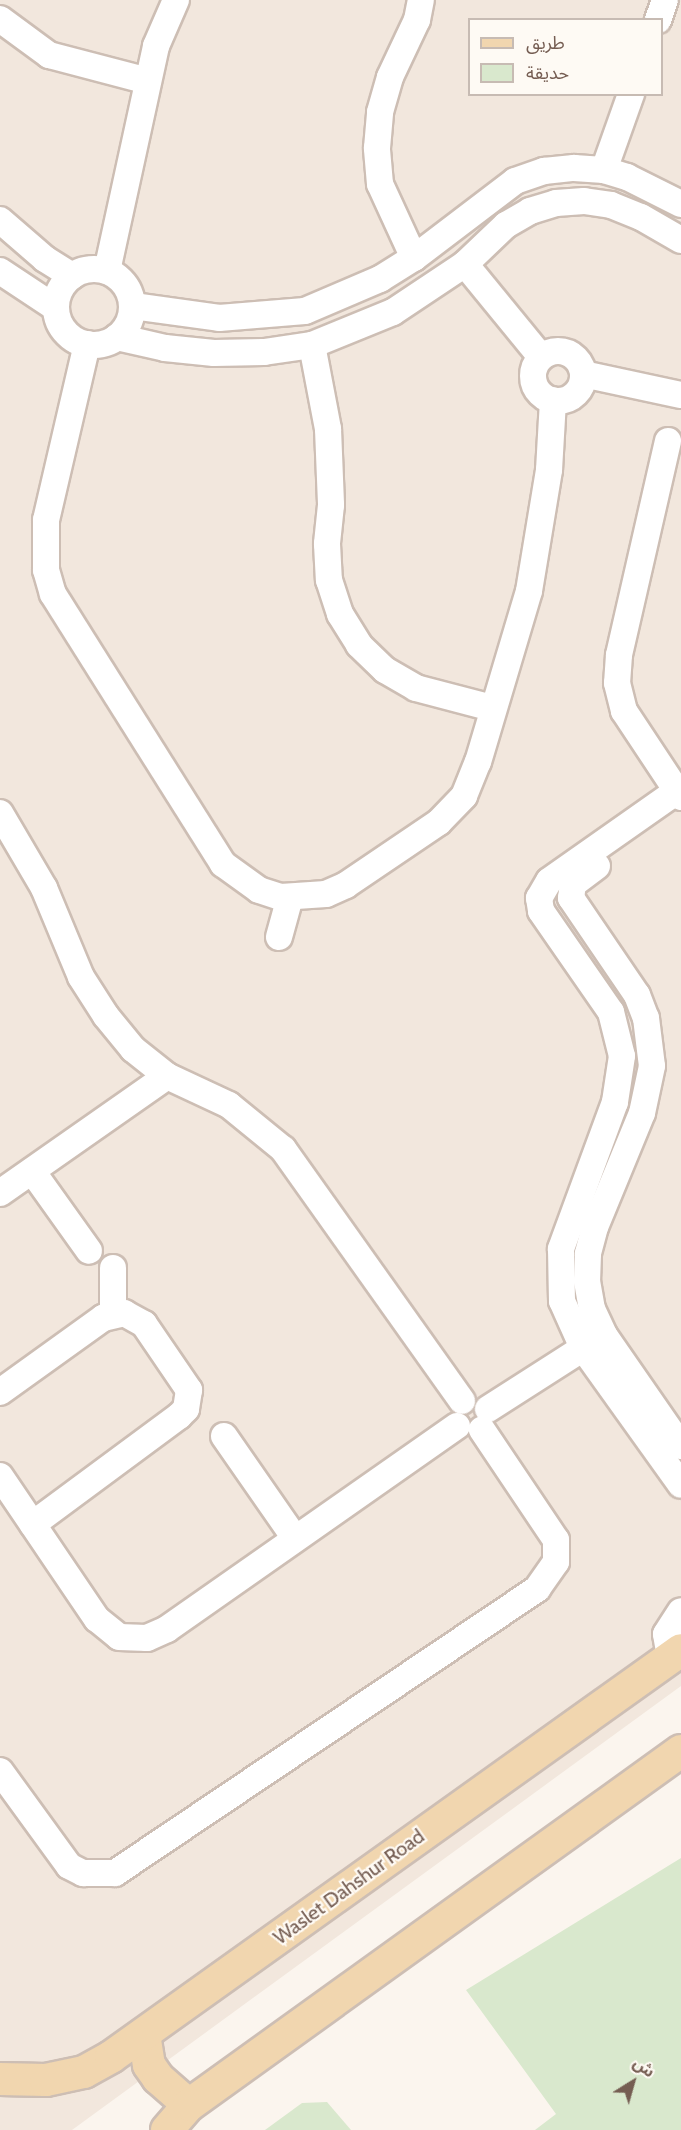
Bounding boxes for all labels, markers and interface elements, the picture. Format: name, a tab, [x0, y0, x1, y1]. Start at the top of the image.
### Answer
legend	[468, 18, 663, 96]
text: طريق	[526, 32, 565, 54]
text: حديقة	[526, 62, 569, 84]
street label: Waslet Dahshur Road	[269, 1824, 429, 1950]
north arrow	[603, 2052, 663, 2112]
text: ش	[630, 2053, 659, 2081]

